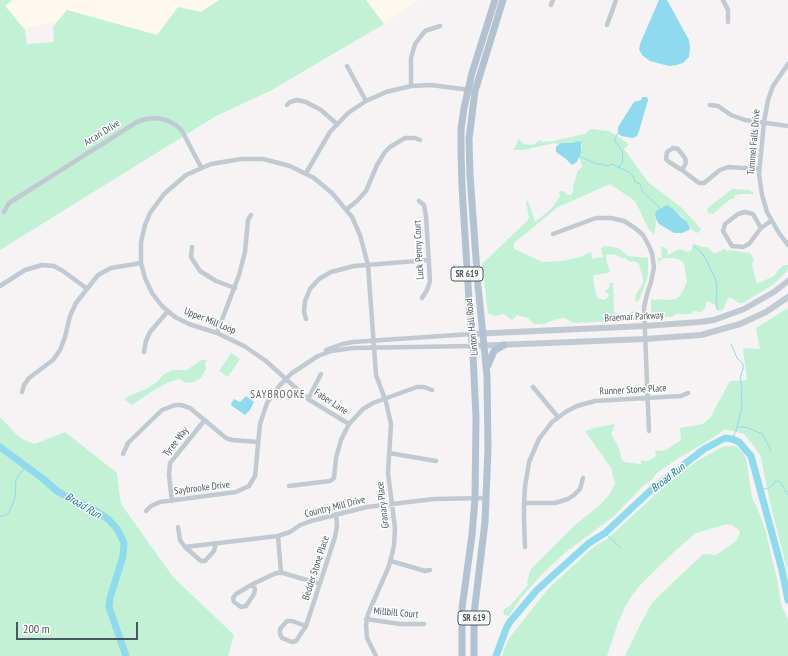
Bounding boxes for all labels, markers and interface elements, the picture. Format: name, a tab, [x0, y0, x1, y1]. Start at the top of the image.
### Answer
street label: Tummel Falls Drive	[745, 109, 763, 175]
street label: Arcari Drive	[82, 117, 122, 149]
street label: Luck Penny Court	[411, 220, 427, 280]
road number: SR 619	[451, 267, 483, 281]
street label: Linton Hall Road	[463, 298, 481, 356]
street label: Upper Mill Loop	[182, 305, 238, 337]
street label: Braemar Parkway	[604, 309, 664, 325]
street label: Runner Stone Place	[599, 382, 667, 398]
street label: Faber Lane	[312, 387, 350, 417]
district label: SAYBROOKE	[250, 388, 306, 402]
street label: Tyree Way	[161, 425, 191, 459]
water label: Broad Run	[648, 461, 688, 495]
street label: Saybrooke Drive	[173, 479, 231, 497]
street label: Granary Place	[374, 481, 392, 529]
water label: Broad Run	[63, 490, 103, 522]
street label: Country Mill Drive	[303, 494, 367, 520]
street label: Bedder Stone Place	[300, 534, 332, 602]
street label: Millbill Court	[373, 605, 419, 621]
road number: SR 619	[458, 611, 490, 625]
scale bar	[18, 614, 140, 640]
text: 200 m	[23, 621, 50, 636]

